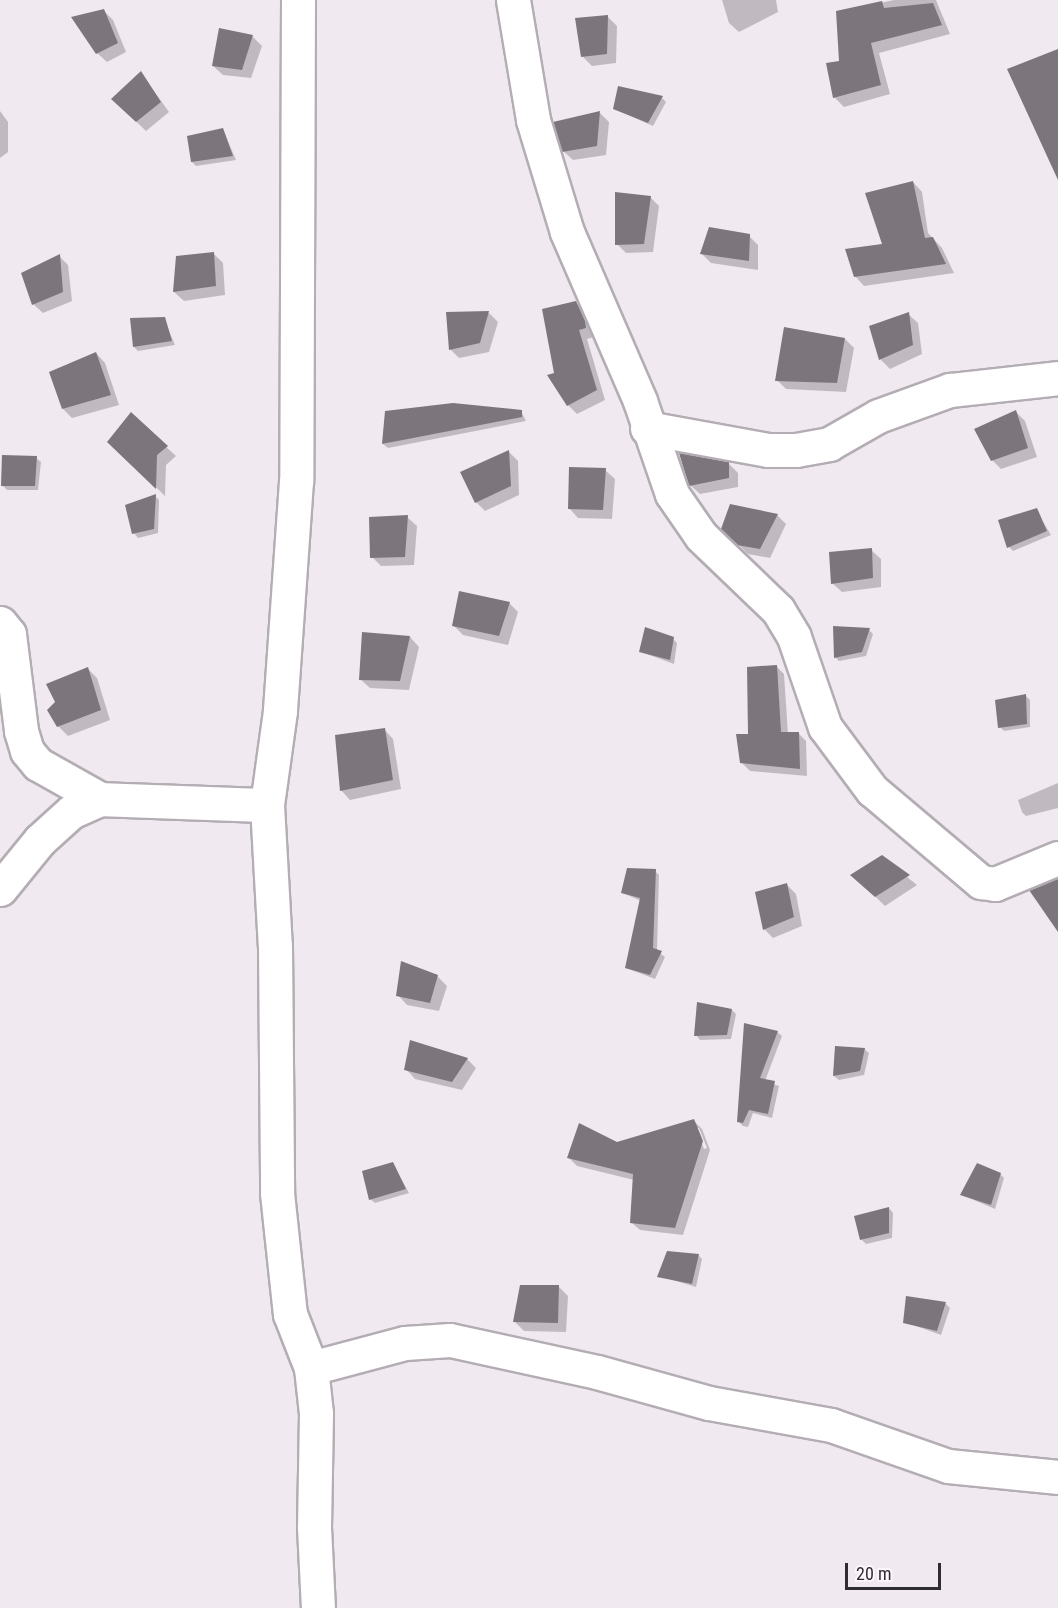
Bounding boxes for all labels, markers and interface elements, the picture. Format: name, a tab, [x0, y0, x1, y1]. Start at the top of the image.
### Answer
scale bar	[848, 1551, 944, 1589]
text: 20 m	[856, 1563, 891, 1584]

